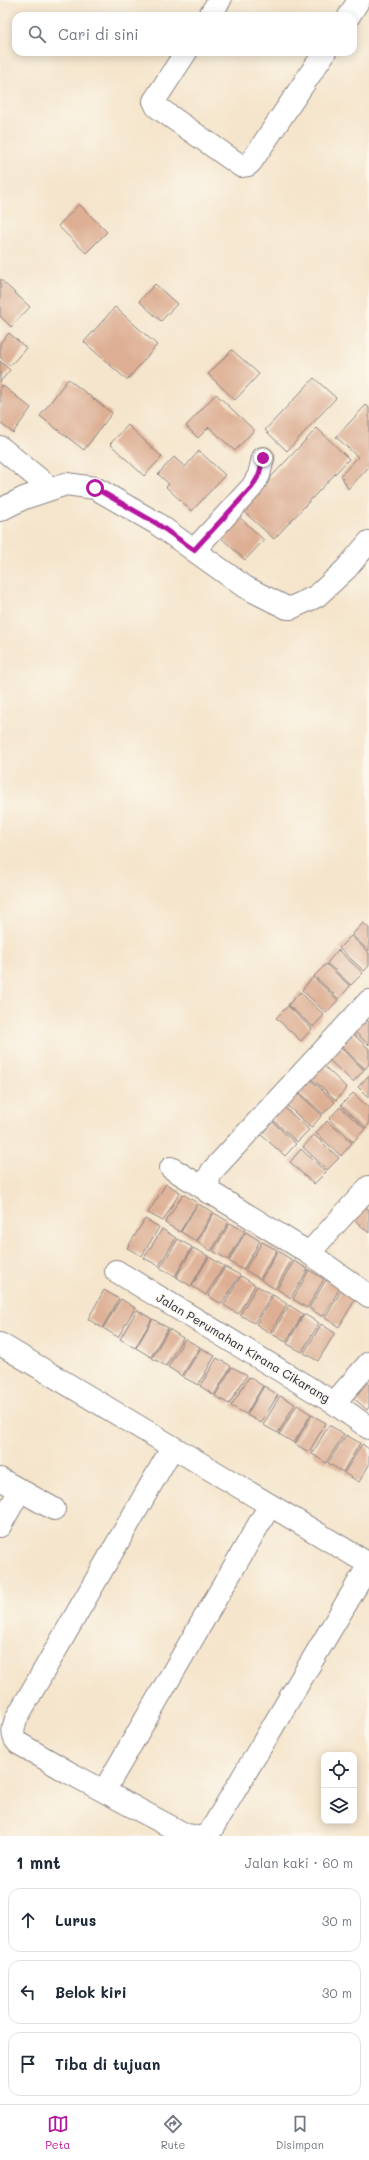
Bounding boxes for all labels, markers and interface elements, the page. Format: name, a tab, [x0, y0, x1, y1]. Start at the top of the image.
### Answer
search box	[12, 12, 357, 56]
icon: search	[26, 23, 48, 45]
text: Cari di sini	[58, 24, 139, 44]
route end	[254, 449, 272, 467]
route start	[86, 479, 104, 497]
street label: Jalan Perumahan Kirana Cikarang	[154, 1289, 333, 1405]
map controls	[321, 1752, 357, 1824]
button: locate	[321, 1752, 357, 1788]
button: layers	[321, 1788, 357, 1824]
text: 1 mnt	[16, 1851, 60, 1873]
text: Jalan kaki · 60 m	[245, 1854, 353, 1871]
icon: ahead	[17, 1909, 39, 1931]
text: Lurus	[55, 1910, 96, 1930]
text: 30 m	[322, 1912, 352, 1929]
icon: left	[17, 1981, 39, 2003]
text: Belok kiri	[55, 1982, 127, 2002]
text: 30 m	[322, 1984, 352, 2001]
icon: arrive	[17, 2053, 39, 2075]
text: Tiba di tujuan	[55, 2054, 160, 2074]
tab: Peta	[45, 2113, 70, 2152]
tab: Rute	[161, 2113, 185, 2152]
tab: Disimpan	[276, 2113, 324, 2152]

